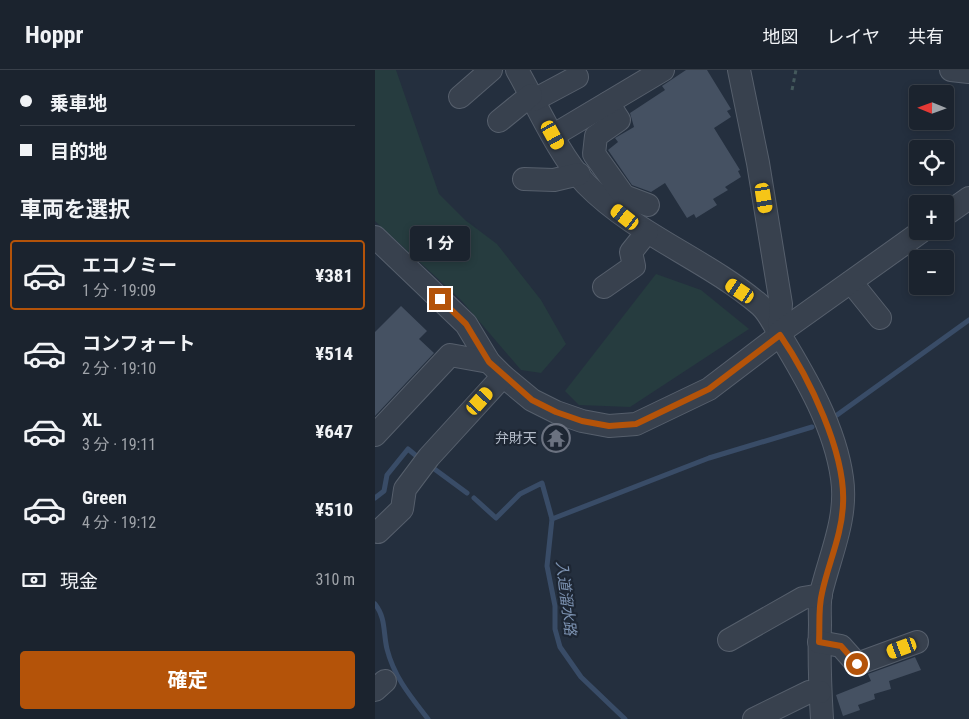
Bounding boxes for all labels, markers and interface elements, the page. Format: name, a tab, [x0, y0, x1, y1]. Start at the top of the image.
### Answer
text: Hoppr	[25, 21, 83, 49]
text: 地図	[763, 26, 799, 47]
text: レイヤ	[827, 26, 880, 47]
text: 共有	[908, 26, 944, 47]
north arrow	[909, 85, 954, 130]
map controls	[909, 85, 954, 295]
text: 乗車地	[50, 92, 107, 115]
car	[539, 118, 566, 152]
text: 目的地	[50, 140, 107, 163]
button: locate	[909, 140, 954, 185]
car	[754, 182, 773, 214]
button: +	[909, 195, 954, 240]
text: 車両を選択	[20, 197, 130, 222]
car	[608, 202, 641, 232]
callout: 1 分	[410, 226, 470, 262]
text: 1 分	[426, 234, 454, 253]
button: −	[909, 250, 954, 295]
icon: car	[22, 253, 67, 298]
text: エコノミー	[82, 254, 177, 277]
text: ¥381	[315, 264, 353, 287]
car	[723, 276, 756, 306]
text: 1 分 · 19:09	[82, 281, 156, 300]
route end	[429, 288, 451, 310]
icon: car	[22, 331, 67, 376]
text: コンフォート	[82, 332, 195, 355]
text: ¥514	[315, 342, 353, 365]
text: 2 分 · 19:10	[82, 359, 156, 378]
car	[464, 385, 495, 417]
text: XL	[82, 408, 102, 431]
icon: car	[22, 409, 67, 454]
text: ¥647	[315, 420, 353, 443]
temple icon: 弁財天	[541, 423, 571, 453]
place label: 弁財天	[495, 430, 537, 446]
text: 3 分 · 19:11	[82, 435, 156, 454]
text: Green	[82, 486, 127, 509]
icon: car	[22, 487, 67, 532]
text: ¥510	[315, 498, 353, 521]
text: 4 分 · 19:12	[82, 513, 156, 532]
water label: 入道溜水路	[552, 560, 580, 638]
icon: cash	[20, 566, 48, 594]
text: 現金	[60, 570, 98, 593]
text: 310 m	[316, 570, 355, 589]
car	[885, 636, 918, 660]
button: 確定	[20, 651, 355, 709]
route start	[846, 653, 868, 675]

